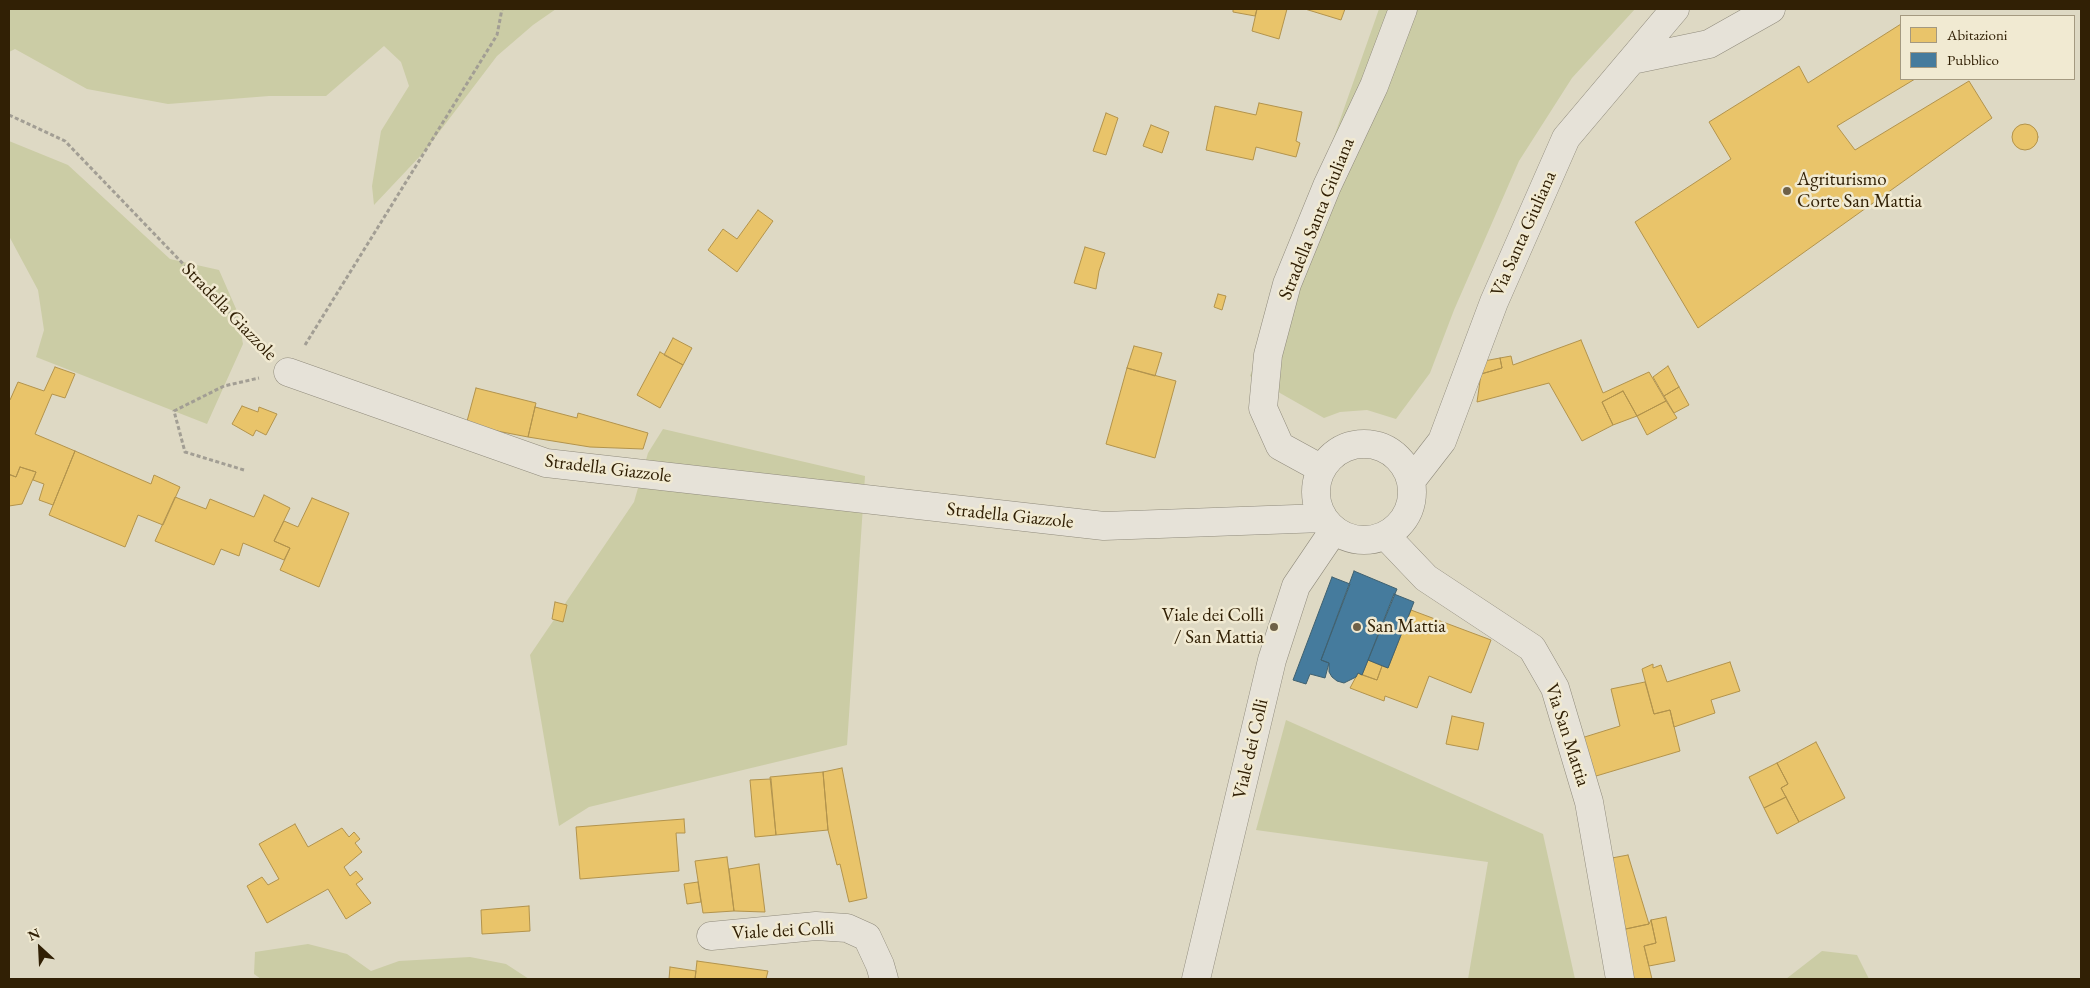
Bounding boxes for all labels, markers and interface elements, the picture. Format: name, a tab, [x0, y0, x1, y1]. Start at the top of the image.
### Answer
legend	[1900, 15, 2075, 80]
text: Abitazioni	[1947, 25, 2008, 44]
text: Pubblico	[1947, 50, 1999, 69]
street label: Stradella Santa Giuliana	[1274, 135, 1360, 303]
street label: Via Santa Giuliana	[1486, 168, 1562, 300]
place label: Agriturismo Corte San Mattia	[1797, 169, 1922, 213]
marker: Agriturismo Corte San Mattia	[1781, 185, 1793, 197]
street label: Stradella Giazzole	[177, 258, 281, 366]
street label: Stradella Giazzole	[543, 450, 673, 488]
street label: Stradella Giazzole	[945, 498, 1075, 534]
place label: Viale dei Colli / San Mattia	[1162, 605, 1264, 649]
place label: San Mattia	[1367, 616, 1446, 638]
marker: Viale dei Colli / San Mattia	[1268, 621, 1280, 633]
marker: San Mattia	[1351, 621, 1363, 633]
street label: Via San Mattia	[1540, 681, 1594, 789]
street label: Viale dei Colli	[1228, 697, 1274, 801]
street label: Viale dei Colli	[731, 917, 835, 945]
north arrow	[15, 923, 65, 973]
text: N	[25, 924, 43, 945]

